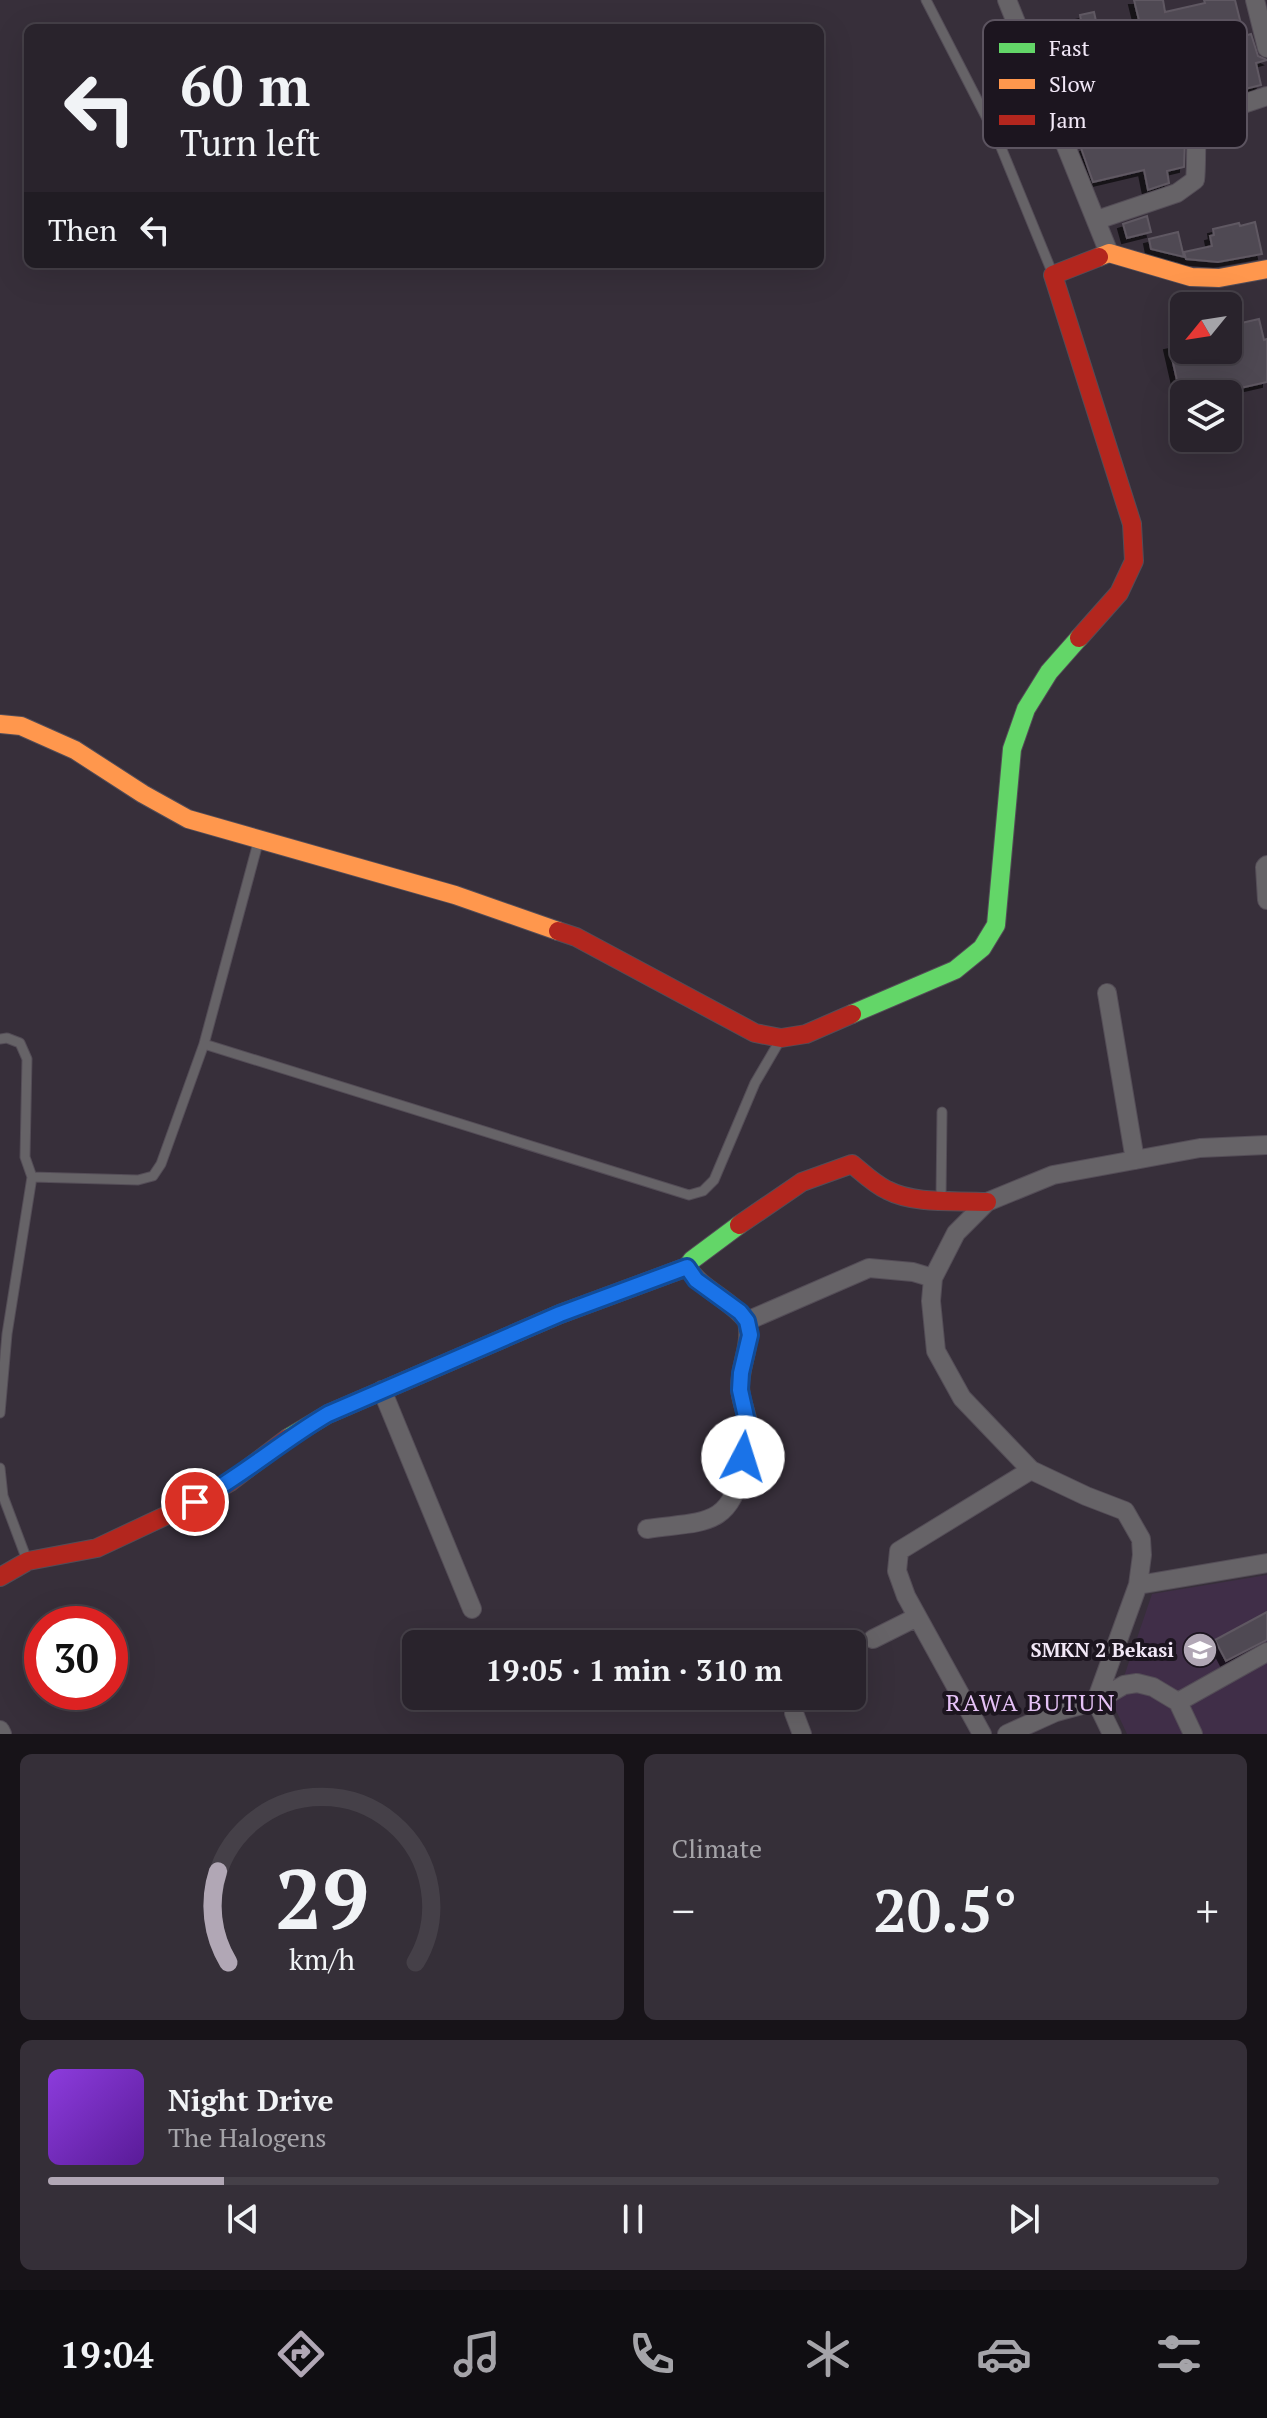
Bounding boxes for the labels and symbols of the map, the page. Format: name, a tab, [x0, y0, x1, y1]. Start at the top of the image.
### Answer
legend	[983, 20, 1247, 148]
text: Fast	[1049, 33, 1090, 62]
text: Slow	[1049, 69, 1096, 98]
text: Jam	[1049, 105, 1087, 134]
north arrow	[1170, 292, 1242, 364]
position arrow	[701, 1415, 785, 1499]
pin	[161, 1468, 229, 1536]
speed limit sign: 30	[24, 1606, 128, 1710]
school or university icon: SMKN 2 Bekasi	[1181, 1631, 1219, 1669]
place label: SMKN 2 Bekasi	[1031, 1636, 1174, 1663]
district label: RAWA BUTUN	[946, 1686, 1116, 1718]

